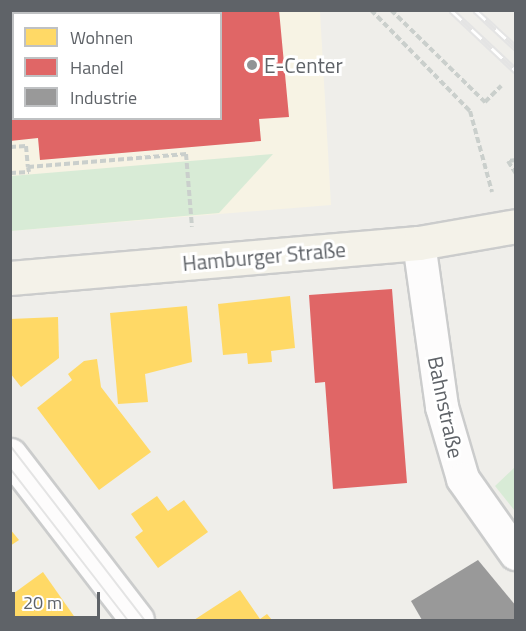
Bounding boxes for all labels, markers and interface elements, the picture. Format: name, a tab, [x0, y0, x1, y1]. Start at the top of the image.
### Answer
legend	[12, 12, 222, 120]
text: Wohnen	[70, 24, 133, 51]
place label: E-Center	[264, 52, 343, 78]
text: Handel	[70, 54, 124, 81]
marker: E-Center	[245, 58, 259, 72]
text: Industrie	[70, 84, 137, 111]
street label: Hamburger Straße	[181, 236, 347, 276]
street label: Bahnstraße	[423, 354, 469, 460]
scale bar	[15, 580, 104, 618]
text: 20 m	[23, 589, 62, 616]

